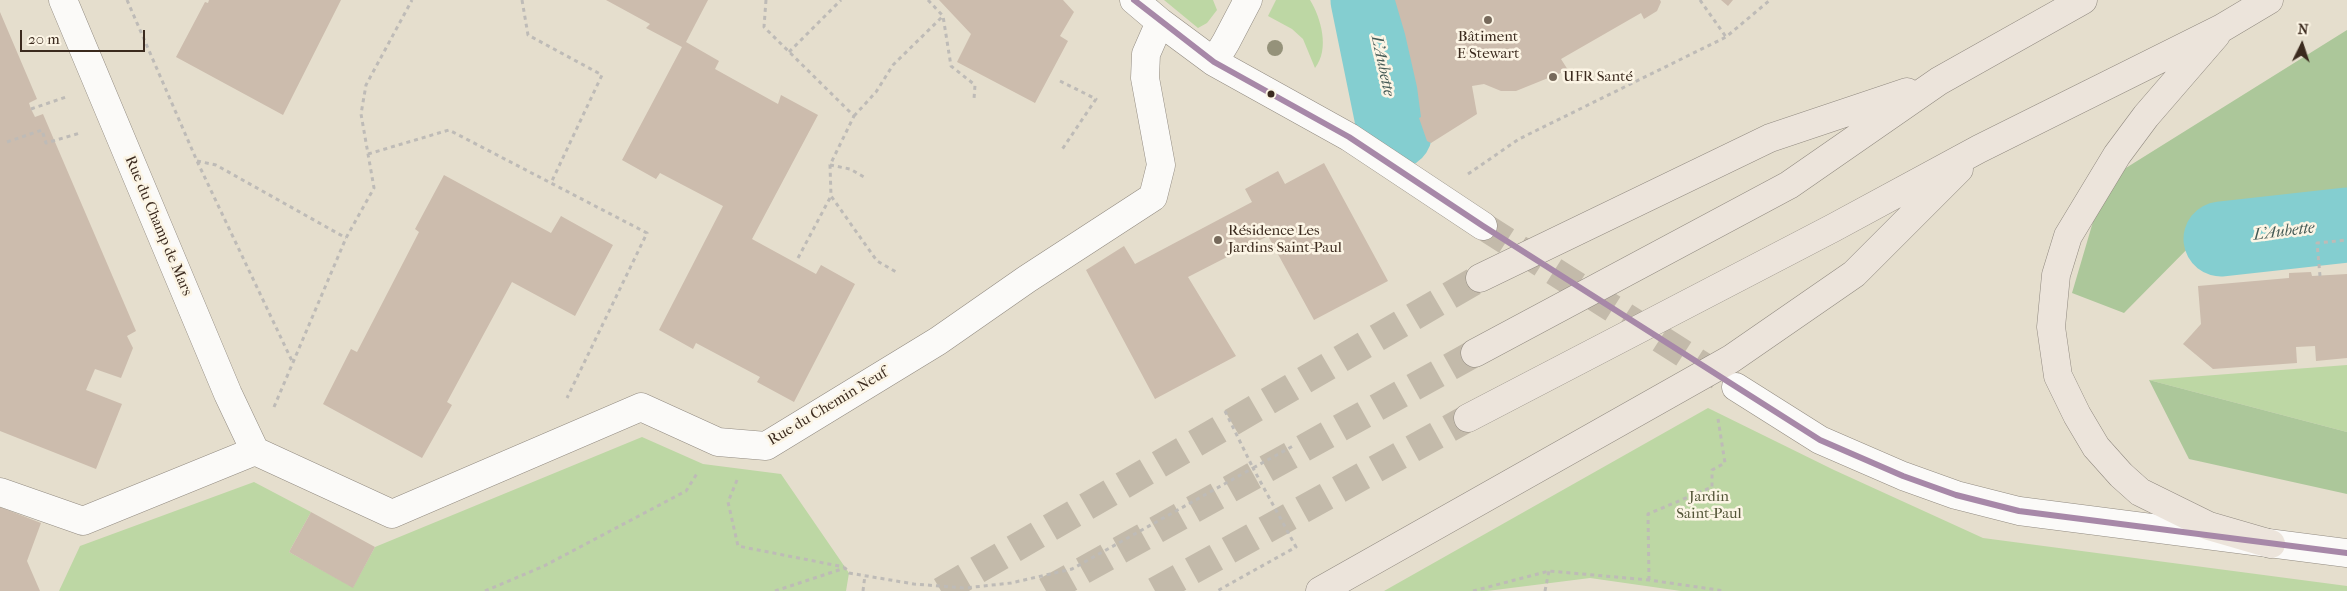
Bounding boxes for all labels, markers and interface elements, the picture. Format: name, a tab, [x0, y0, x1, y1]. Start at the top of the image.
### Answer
marker: Bâtiment E Stewart	[1482, 14, 1494, 26]
scale bar	[22, 20, 148, 52]
north arrow	[2277, 20, 2327, 70]
text: N	[2297, 21, 2309, 38]
place label: Bâtiment E Stewart	[1457, 28, 1519, 63]
text: 20 m	[28, 30, 60, 48]
water label: L'Aubette	[1366, 34, 1398, 98]
place label: UFR Santé	[1563, 68, 1633, 86]
marker: UFR Santé	[1547, 71, 1559, 83]
unlabelled marker	[1266, 89, 1276, 99]
street label: Rue du Champ de Mars	[120, 153, 196, 299]
water label: L'Aubette	[2252, 219, 2316, 245]
place label: Résidence Les Jardins Saint-Paul	[1228, 222, 1342, 257]
marker: Résidence Les Jardins Saint-Paul	[1212, 234, 1224, 246]
street label: Rue du Chemin Neuf	[765, 364, 891, 450]
park label: Jardin Saint-Paul	[1676, 488, 1742, 523]

